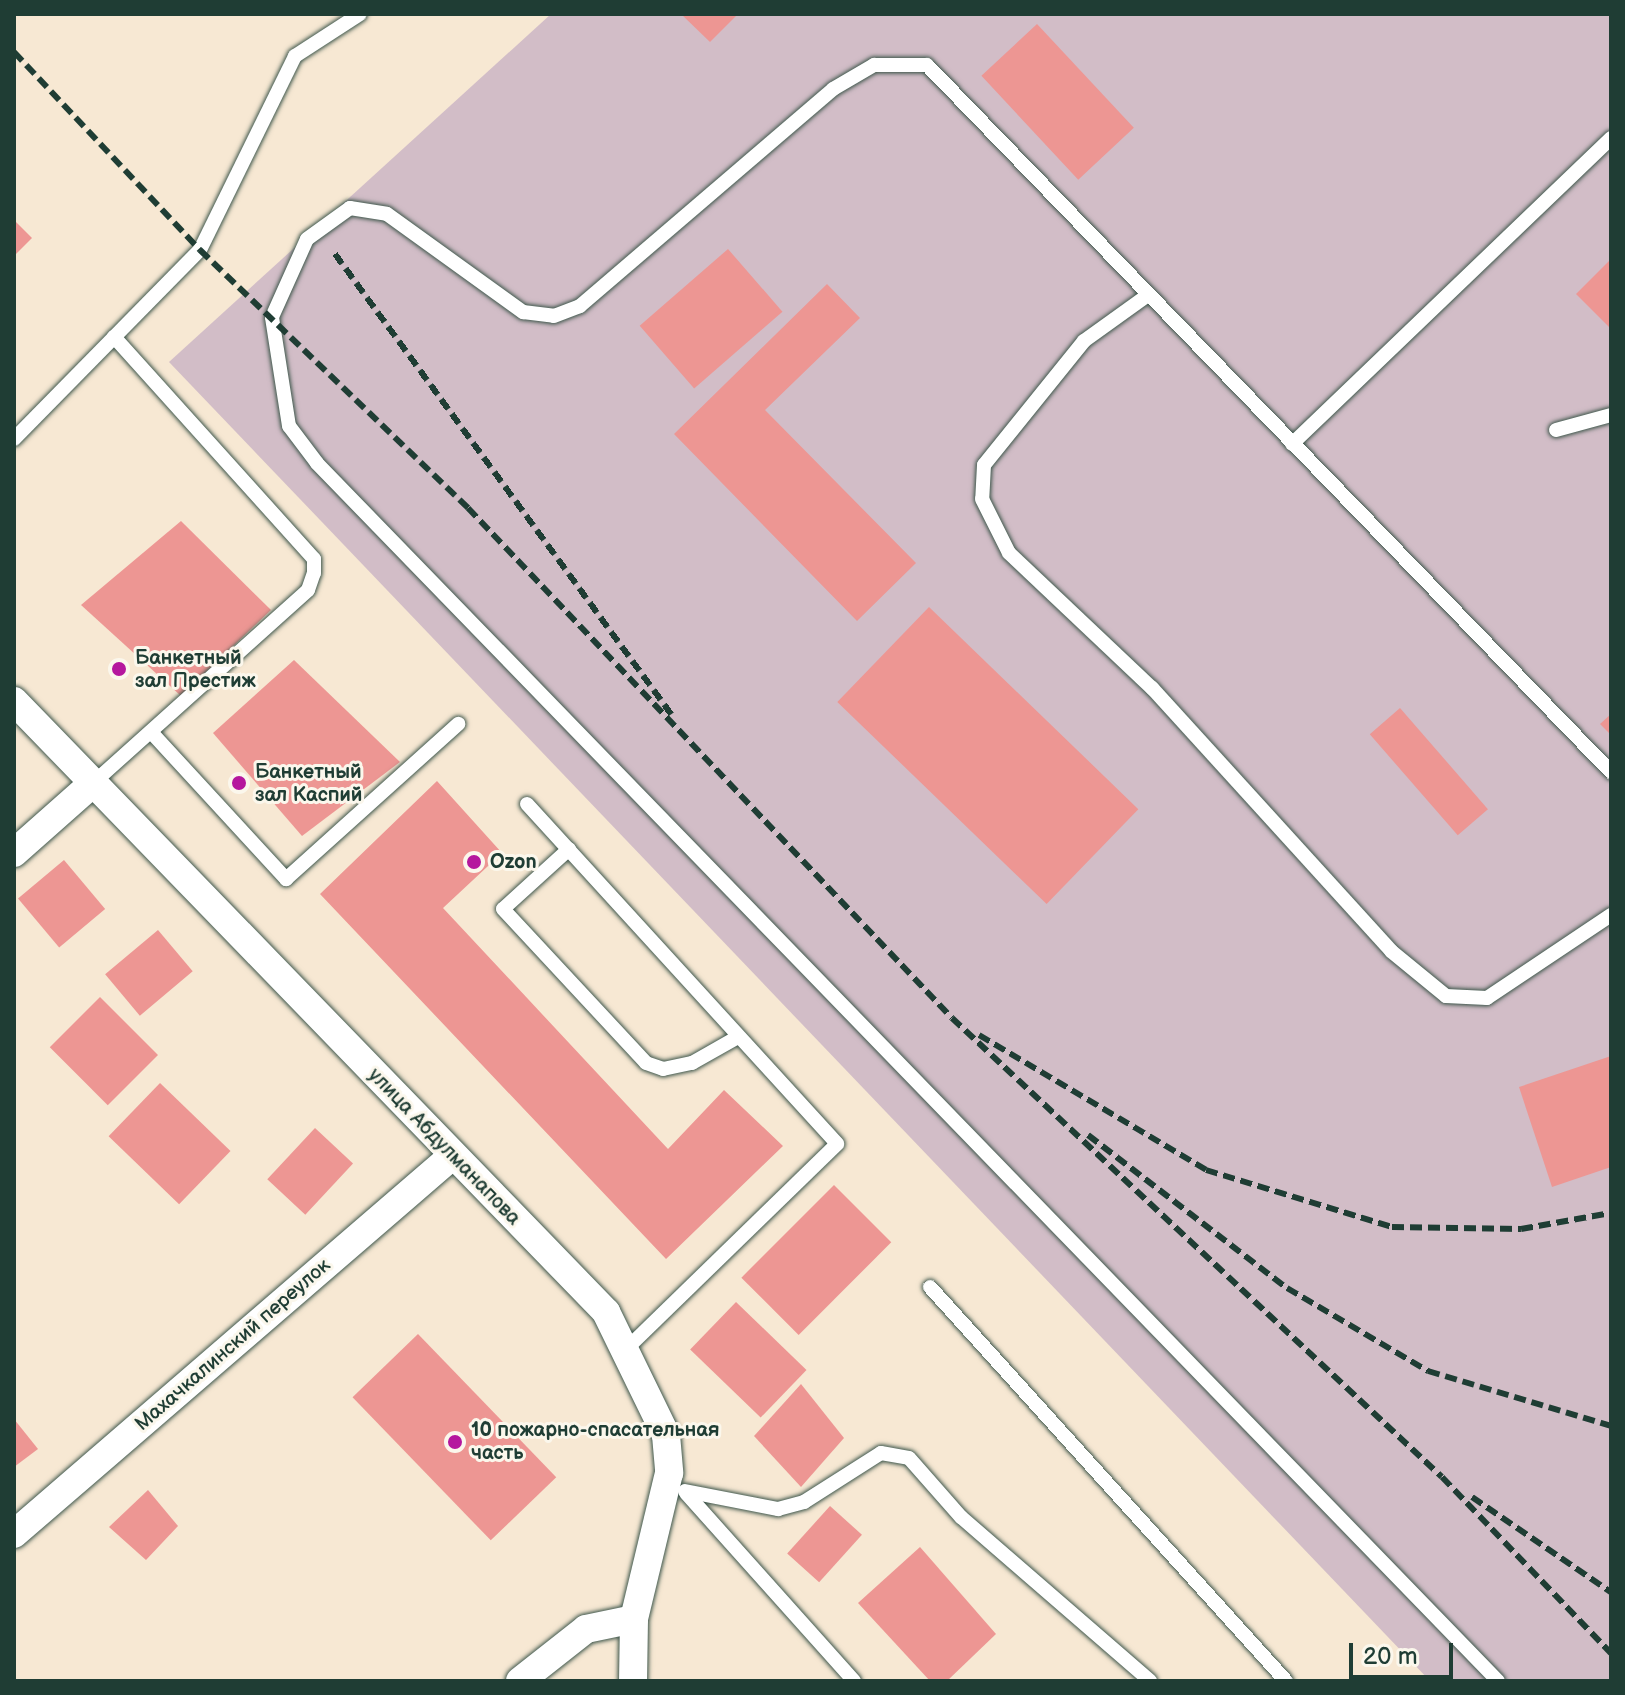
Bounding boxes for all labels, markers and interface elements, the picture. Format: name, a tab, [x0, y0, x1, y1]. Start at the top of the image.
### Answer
place label: Банкетный зал Престиж	[135, 646, 256, 693]
marker: Банкетный зал Престиж	[110, 660, 128, 678]
place label: Банкетный зал Каспий	[255, 760, 362, 807]
marker: Банкетный зал Каспий	[230, 774, 248, 792]
place label: Ozon	[490, 850, 537, 874]
marker: Ozon	[465, 853, 483, 871]
street label: улица Абдулманапова	[363, 1063, 525, 1231]
street label: Махачкалинский переулок	[131, 1254, 335, 1436]
place label: 10 пожарно-спасательная часть	[471, 1418, 719, 1465]
marker: 10 пожарно-спасательная часть	[446, 1433, 464, 1451]
scale bar	[1353, 1627, 1457, 1677]
text: 20 m	[1363, 1642, 1418, 1671]

